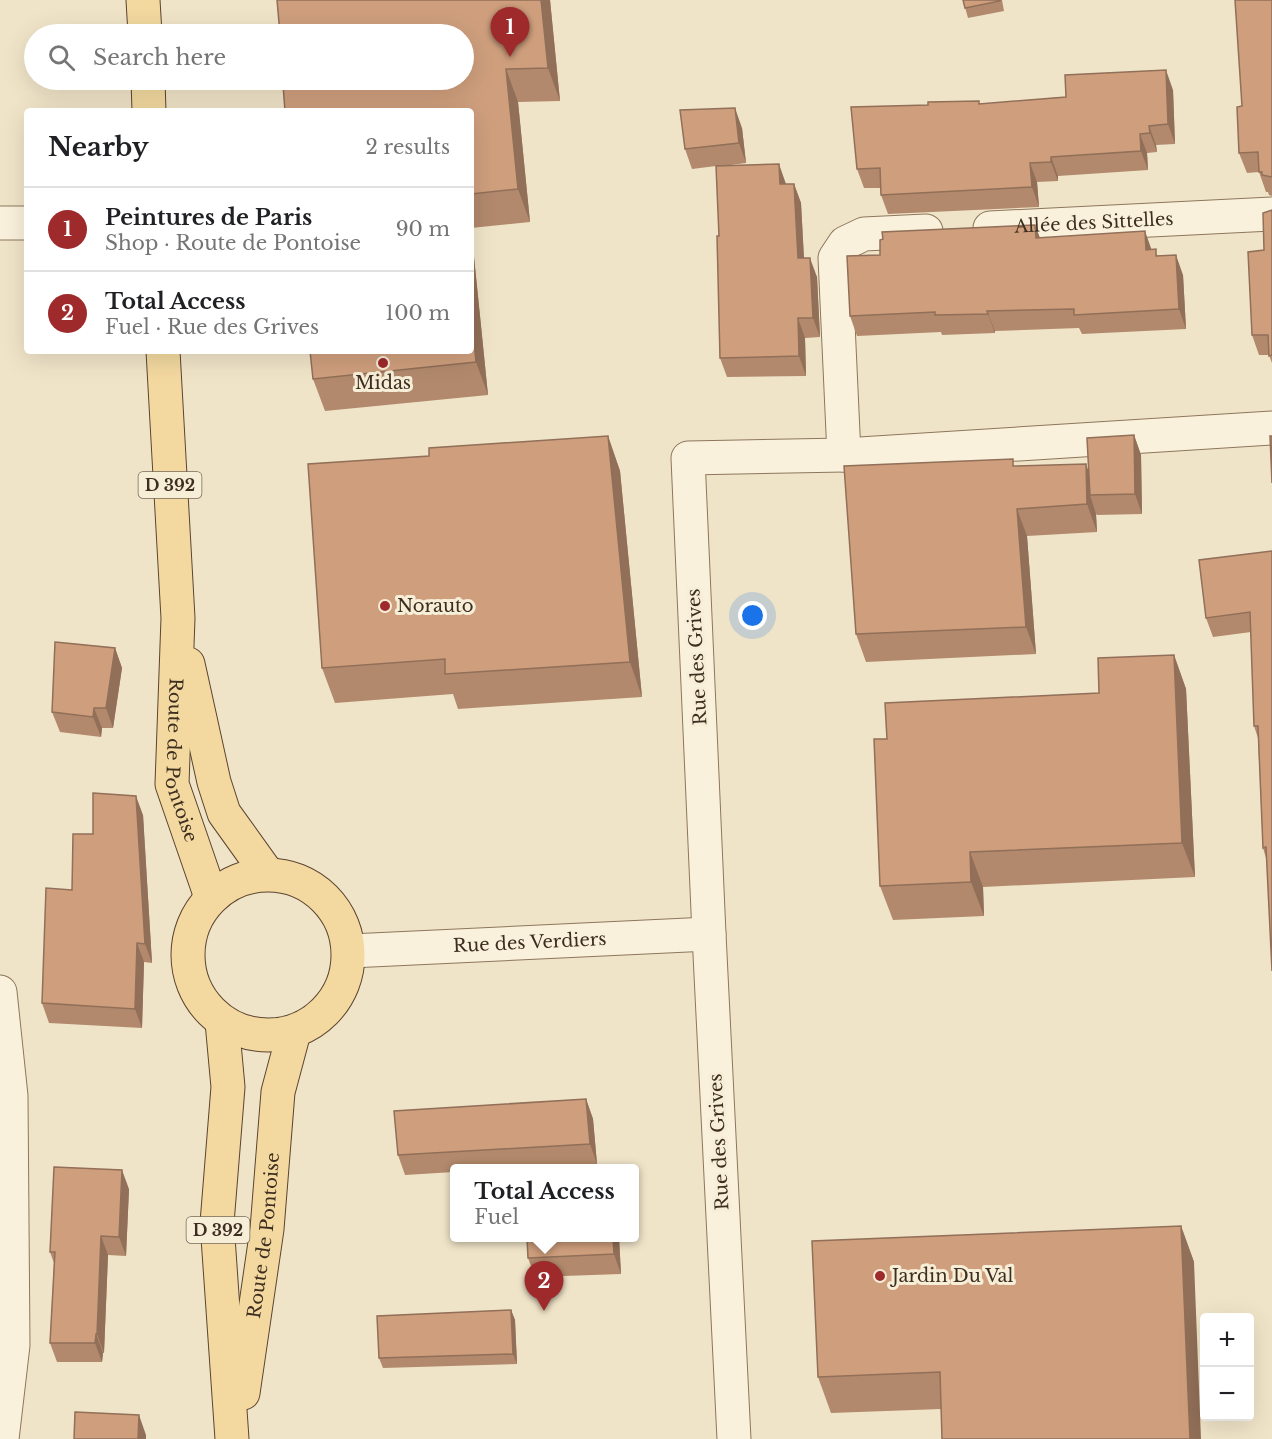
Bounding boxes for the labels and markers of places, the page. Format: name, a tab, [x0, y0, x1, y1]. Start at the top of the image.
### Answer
pin: 1	[490, 8, 530, 57]
marker: Midas	[376, 356, 390, 370]
place label: Midas	[355, 372, 411, 394]
place label: Norauto	[397, 595, 474, 617]
marker: Norauto	[378, 599, 392, 613]
pin: 2	[524, 1262, 564, 1311]
place label: Jardin Du Val	[890, 1265, 1014, 1287]
marker: Jardin Du Val	[873, 1269, 887, 1283]

